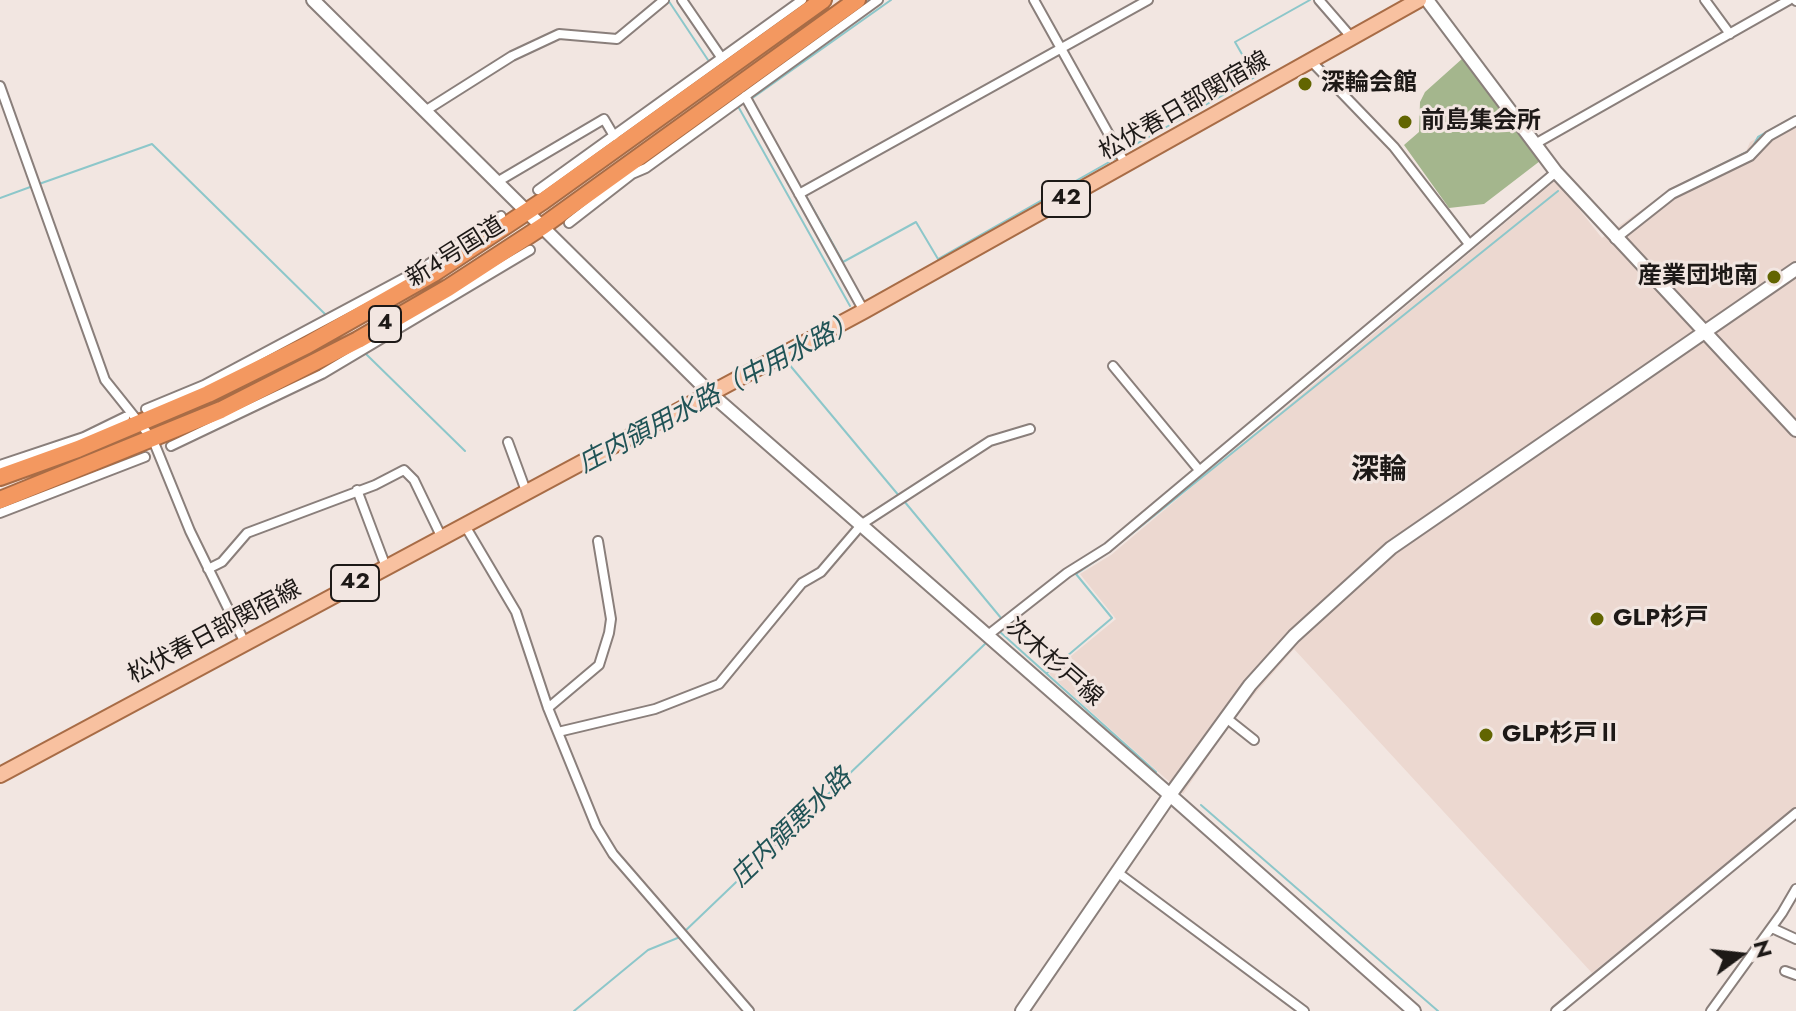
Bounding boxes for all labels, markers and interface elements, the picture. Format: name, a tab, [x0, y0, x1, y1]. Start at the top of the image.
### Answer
street label: 松伏春日部関宿線	[1095, 47, 1275, 167]
place label: 深輪会館	[1321, 70, 1417, 98]
marker: 深輪会館	[1296, 75, 1314, 93]
place label: 前島集会所	[1421, 108, 1541, 136]
marker: 前島集会所	[1396, 113, 1414, 131]
road number: 42	[1042, 181, 1090, 217]
street label: 新4号国道	[402, 212, 510, 294]
place label: 産業団地南	[1638, 263, 1758, 291]
marker: 産業団地南	[1765, 268, 1783, 286]
road number: 4	[369, 306, 401, 342]
water label: 庄内領用水路（中用水路）	[574, 307, 864, 481]
district label: 深輪	[1351, 454, 1407, 488]
road number: 42	[331, 565, 379, 601]
street label: 松伏春日部関宿線	[123, 575, 307, 691]
place label: GLP杉戸	[1613, 605, 1708, 633]
marker: GLP杉戸	[1588, 610, 1606, 628]
street label: 次木杉戸線	[998, 613, 1108, 713]
place label: GLP杉戸Ⅱ	[1502, 721, 1621, 749]
marker: GLP杉戸Ⅱ	[1477, 726, 1495, 744]
water label: 庄内領悪水路	[725, 764, 859, 894]
north arrow	[1700, 915, 1780, 995]
text: N	[1745, 936, 1781, 961]

